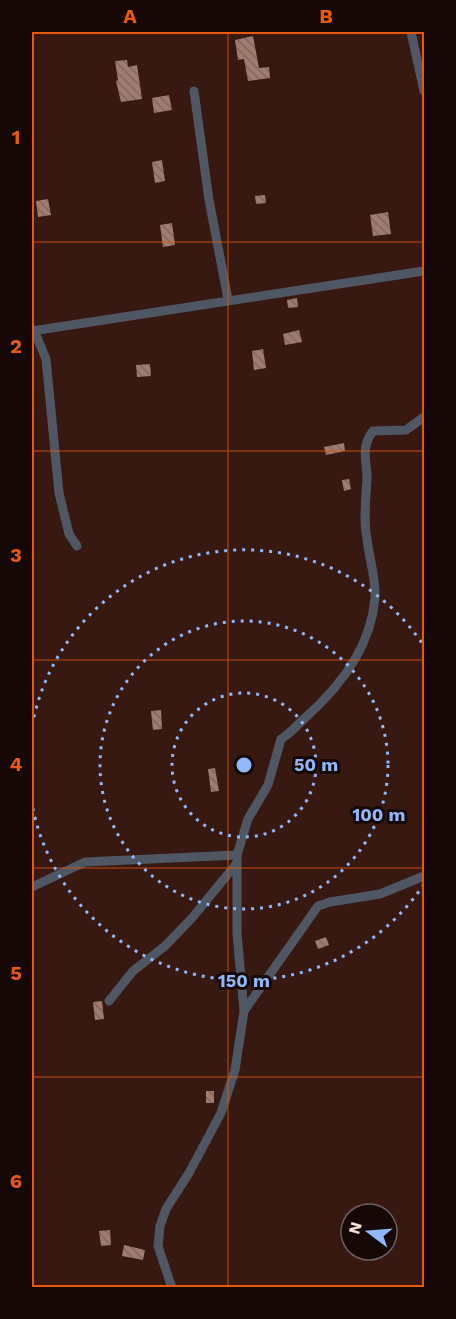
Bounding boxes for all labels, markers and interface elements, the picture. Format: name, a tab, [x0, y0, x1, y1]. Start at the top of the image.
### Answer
text: A	[123, 4, 137, 28]
text: B	[319, 4, 333, 28]
text: 1	[12, 125, 20, 149]
text: 2	[10, 334, 22, 358]
text: 3	[10, 543, 22, 567]
text: 4	[10, 752, 23, 776]
text: 50 m	[294, 754, 338, 775]
centre of rings	[234, 755, 254, 775]
text: 100 m	[352, 804, 406, 825]
text: 5	[10, 961, 22, 985]
text: 150 m	[218, 970, 270, 991]
text: 6	[10, 1169, 22, 1193]
north arrow	[339, 1202, 399, 1262]
text: N	[344, 1220, 366, 1236]

